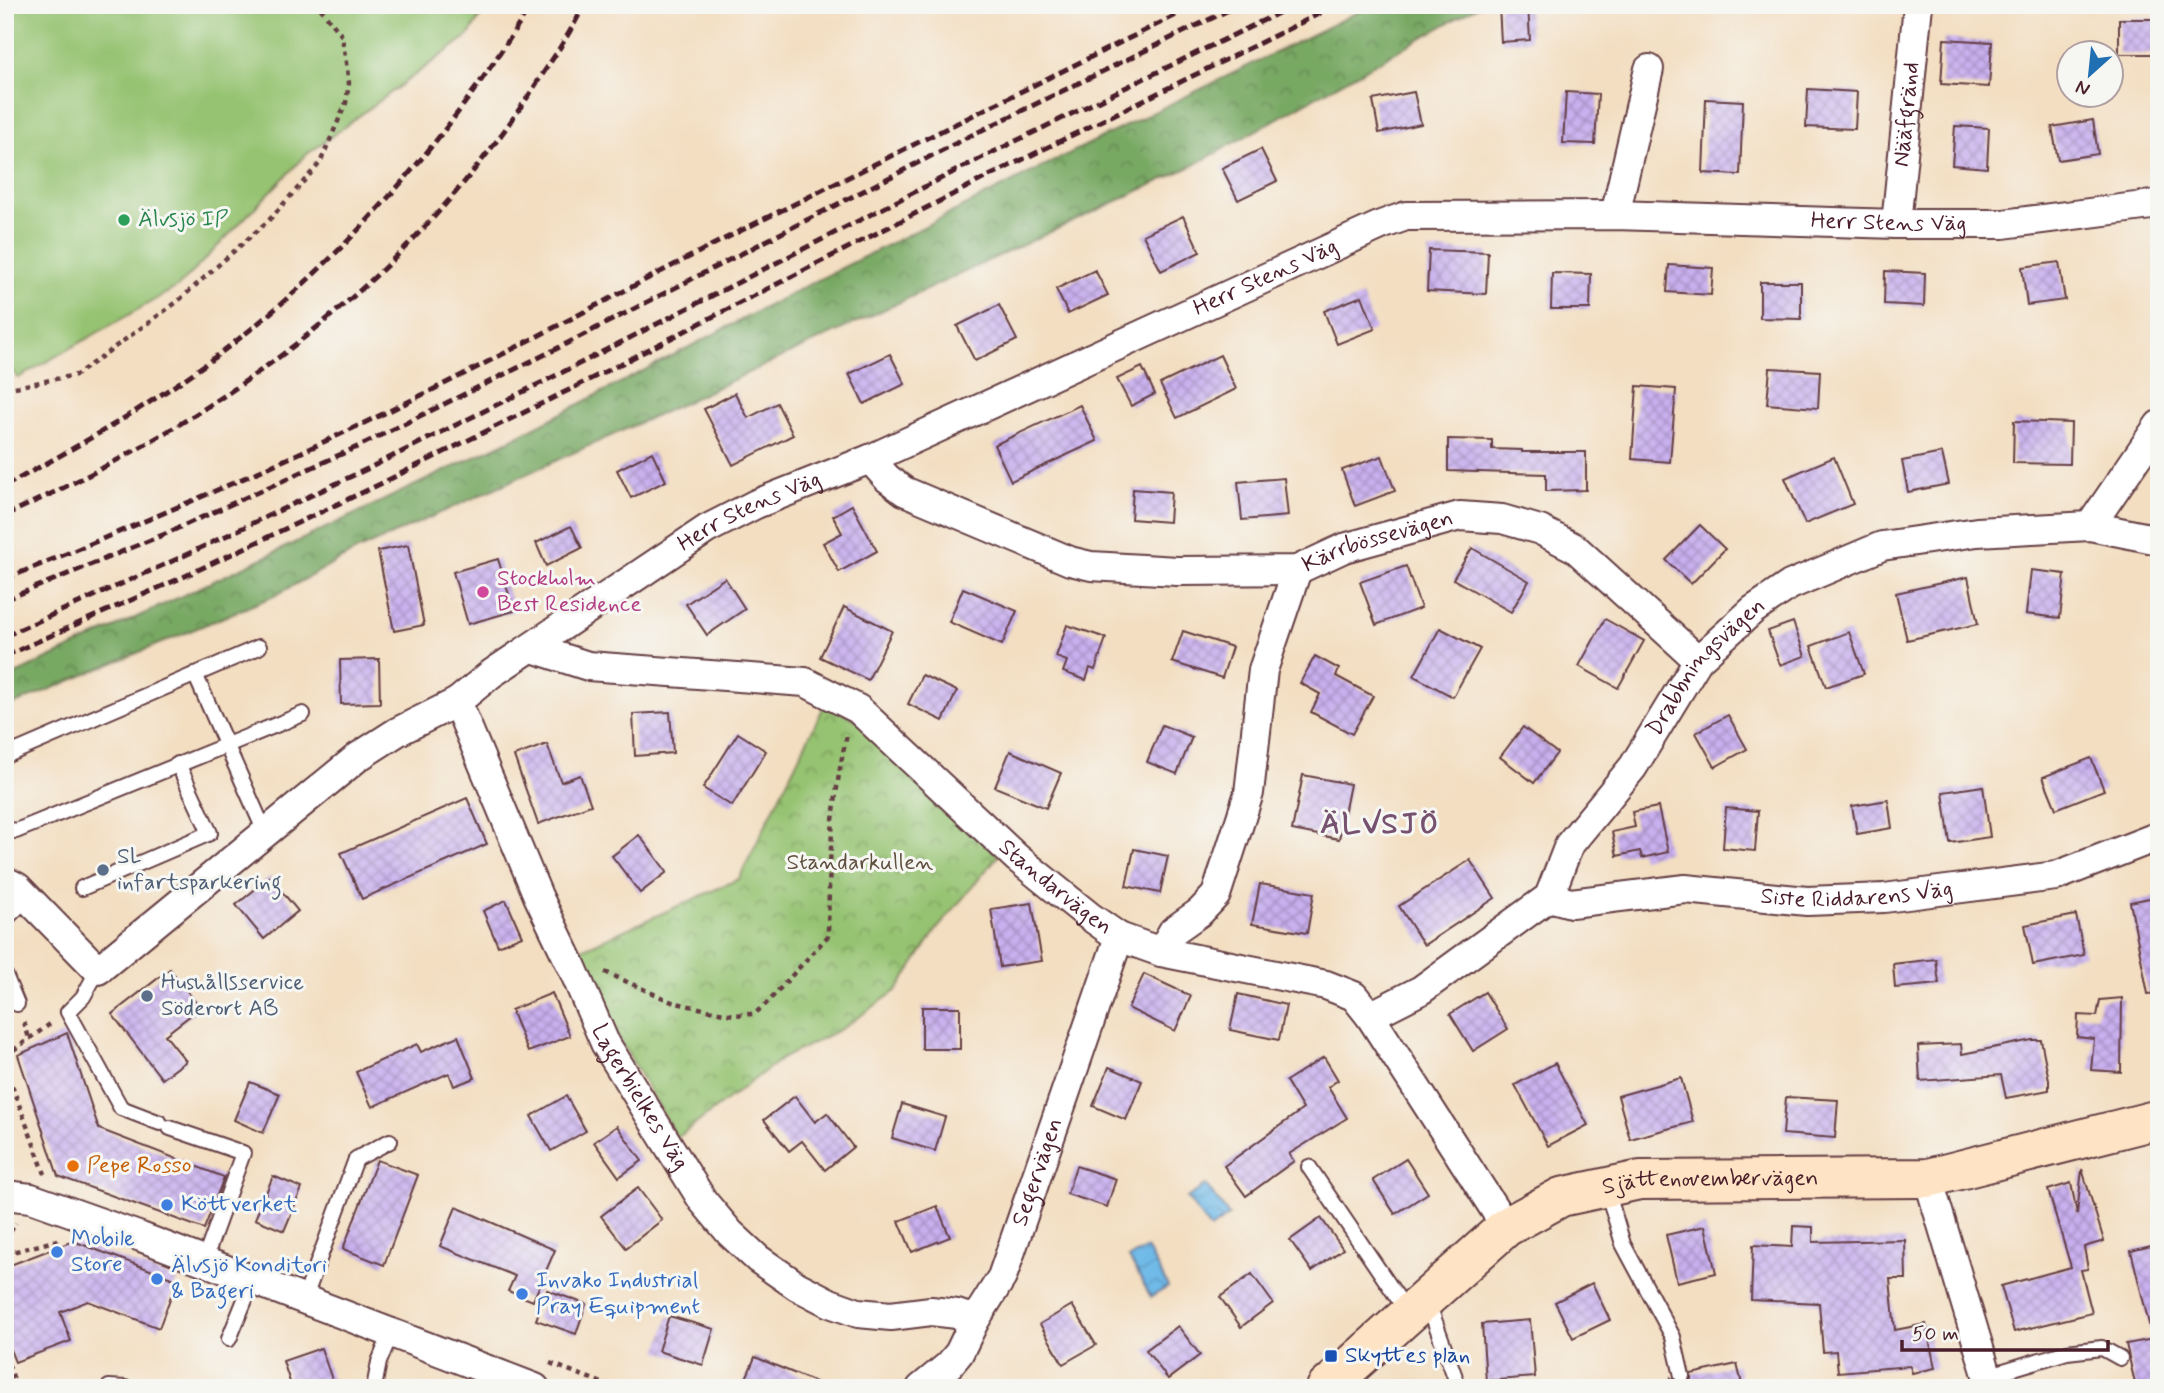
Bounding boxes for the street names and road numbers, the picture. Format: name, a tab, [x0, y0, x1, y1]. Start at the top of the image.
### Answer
street label: Nääfgränd	[1887, 61, 1927, 168]
street label: Herr Stens Väg	[1810, 206, 1967, 239]
street label: Herr Stens Väg	[1189, 232, 1343, 324]
street label: Herr Stens Väg	[672, 465, 826, 559]
street label: Kärrbössevägen	[1298, 504, 1457, 580]
street label: Drabbningsvägen	[1640, 591, 1771, 742]
street label: Standarvägen	[992, 833, 1118, 942]
street label: Siste Riddarens Väg	[1759, 874, 1954, 916]
street label: Lagerbielkes Väg	[584, 1020, 695, 1176]
street label: Segervägen	[1005, 1114, 1071, 1231]
street label: Sjättenovembervägen	[1599, 1164, 1819, 1203]

